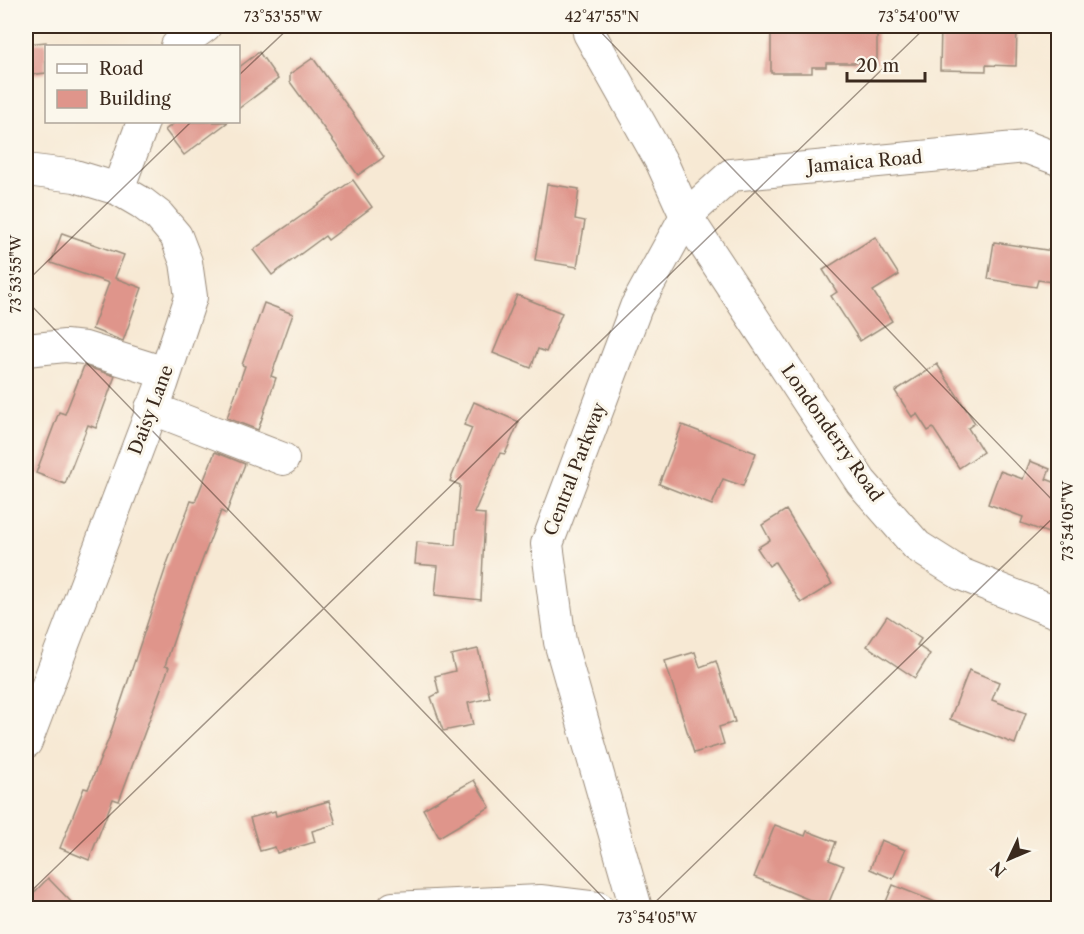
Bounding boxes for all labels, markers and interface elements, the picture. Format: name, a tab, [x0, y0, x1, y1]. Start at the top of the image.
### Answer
text: 73°53'55"W	[244, 7, 323, 26]
text: 42°47'55"N	[565, 7, 639, 26]
text: 73°54'00"W	[878, 7, 960, 26]
legend	[45, 45, 240, 123]
scale bar	[847, 45, 925, 83]
text: 20 m	[856, 55, 900, 77]
text: Road	[99, 58, 144, 80]
text: Building	[99, 88, 171, 110]
street label: Jamaica Road	[804, 146, 923, 178]
text: 73°53'55"W	[6, 234, 25, 313]
street label: Londonderry Road	[776, 360, 888, 506]
street label: Daisy Lane	[124, 362, 178, 458]
street label: Central Parkway	[539, 398, 611, 539]
text: 73°54'05"W	[1058, 480, 1077, 561]
north arrow	[979, 829, 1039, 889]
text: N	[986, 857, 1010, 881]
text: 73°54'05"W	[617, 908, 698, 927]

